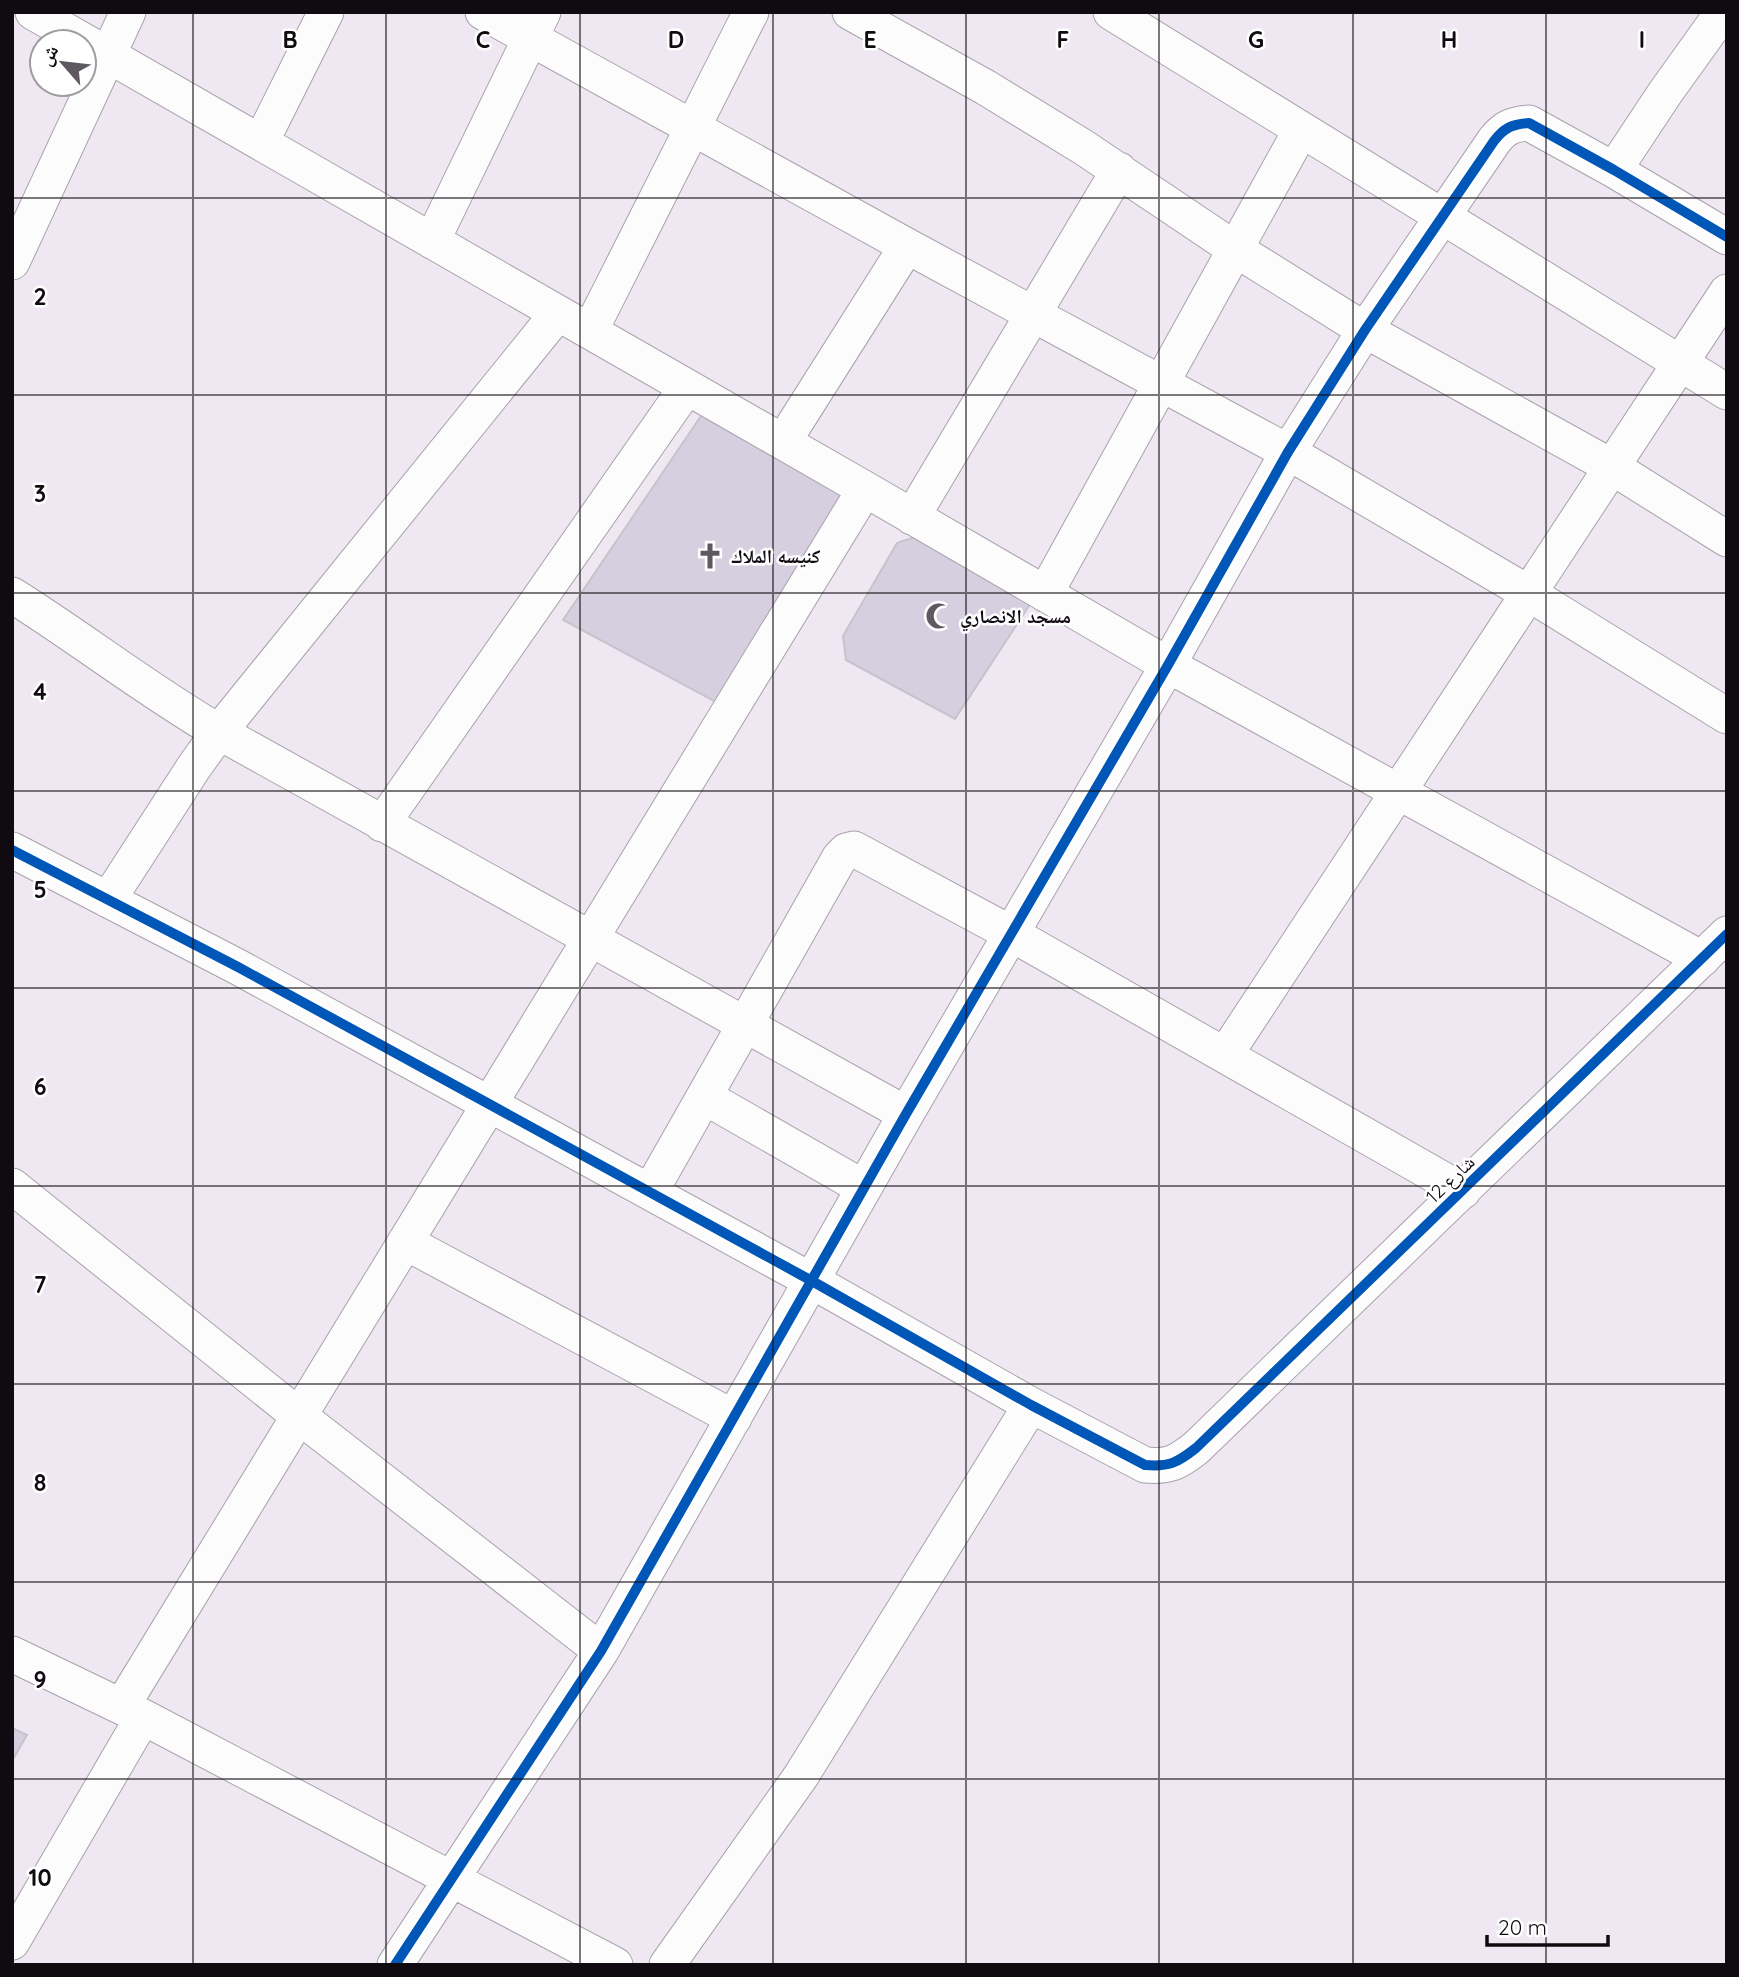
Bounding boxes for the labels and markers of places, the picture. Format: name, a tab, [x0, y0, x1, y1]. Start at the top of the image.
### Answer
church icon: كنيسه الملاك	[695, 541, 725, 571]
place label: كنيسه الملاك	[731, 544, 821, 568]
mosque icon: مسجد الانصاري	[924, 601, 954, 631]
place label: مسجد الانصاري	[960, 604, 1071, 632]

